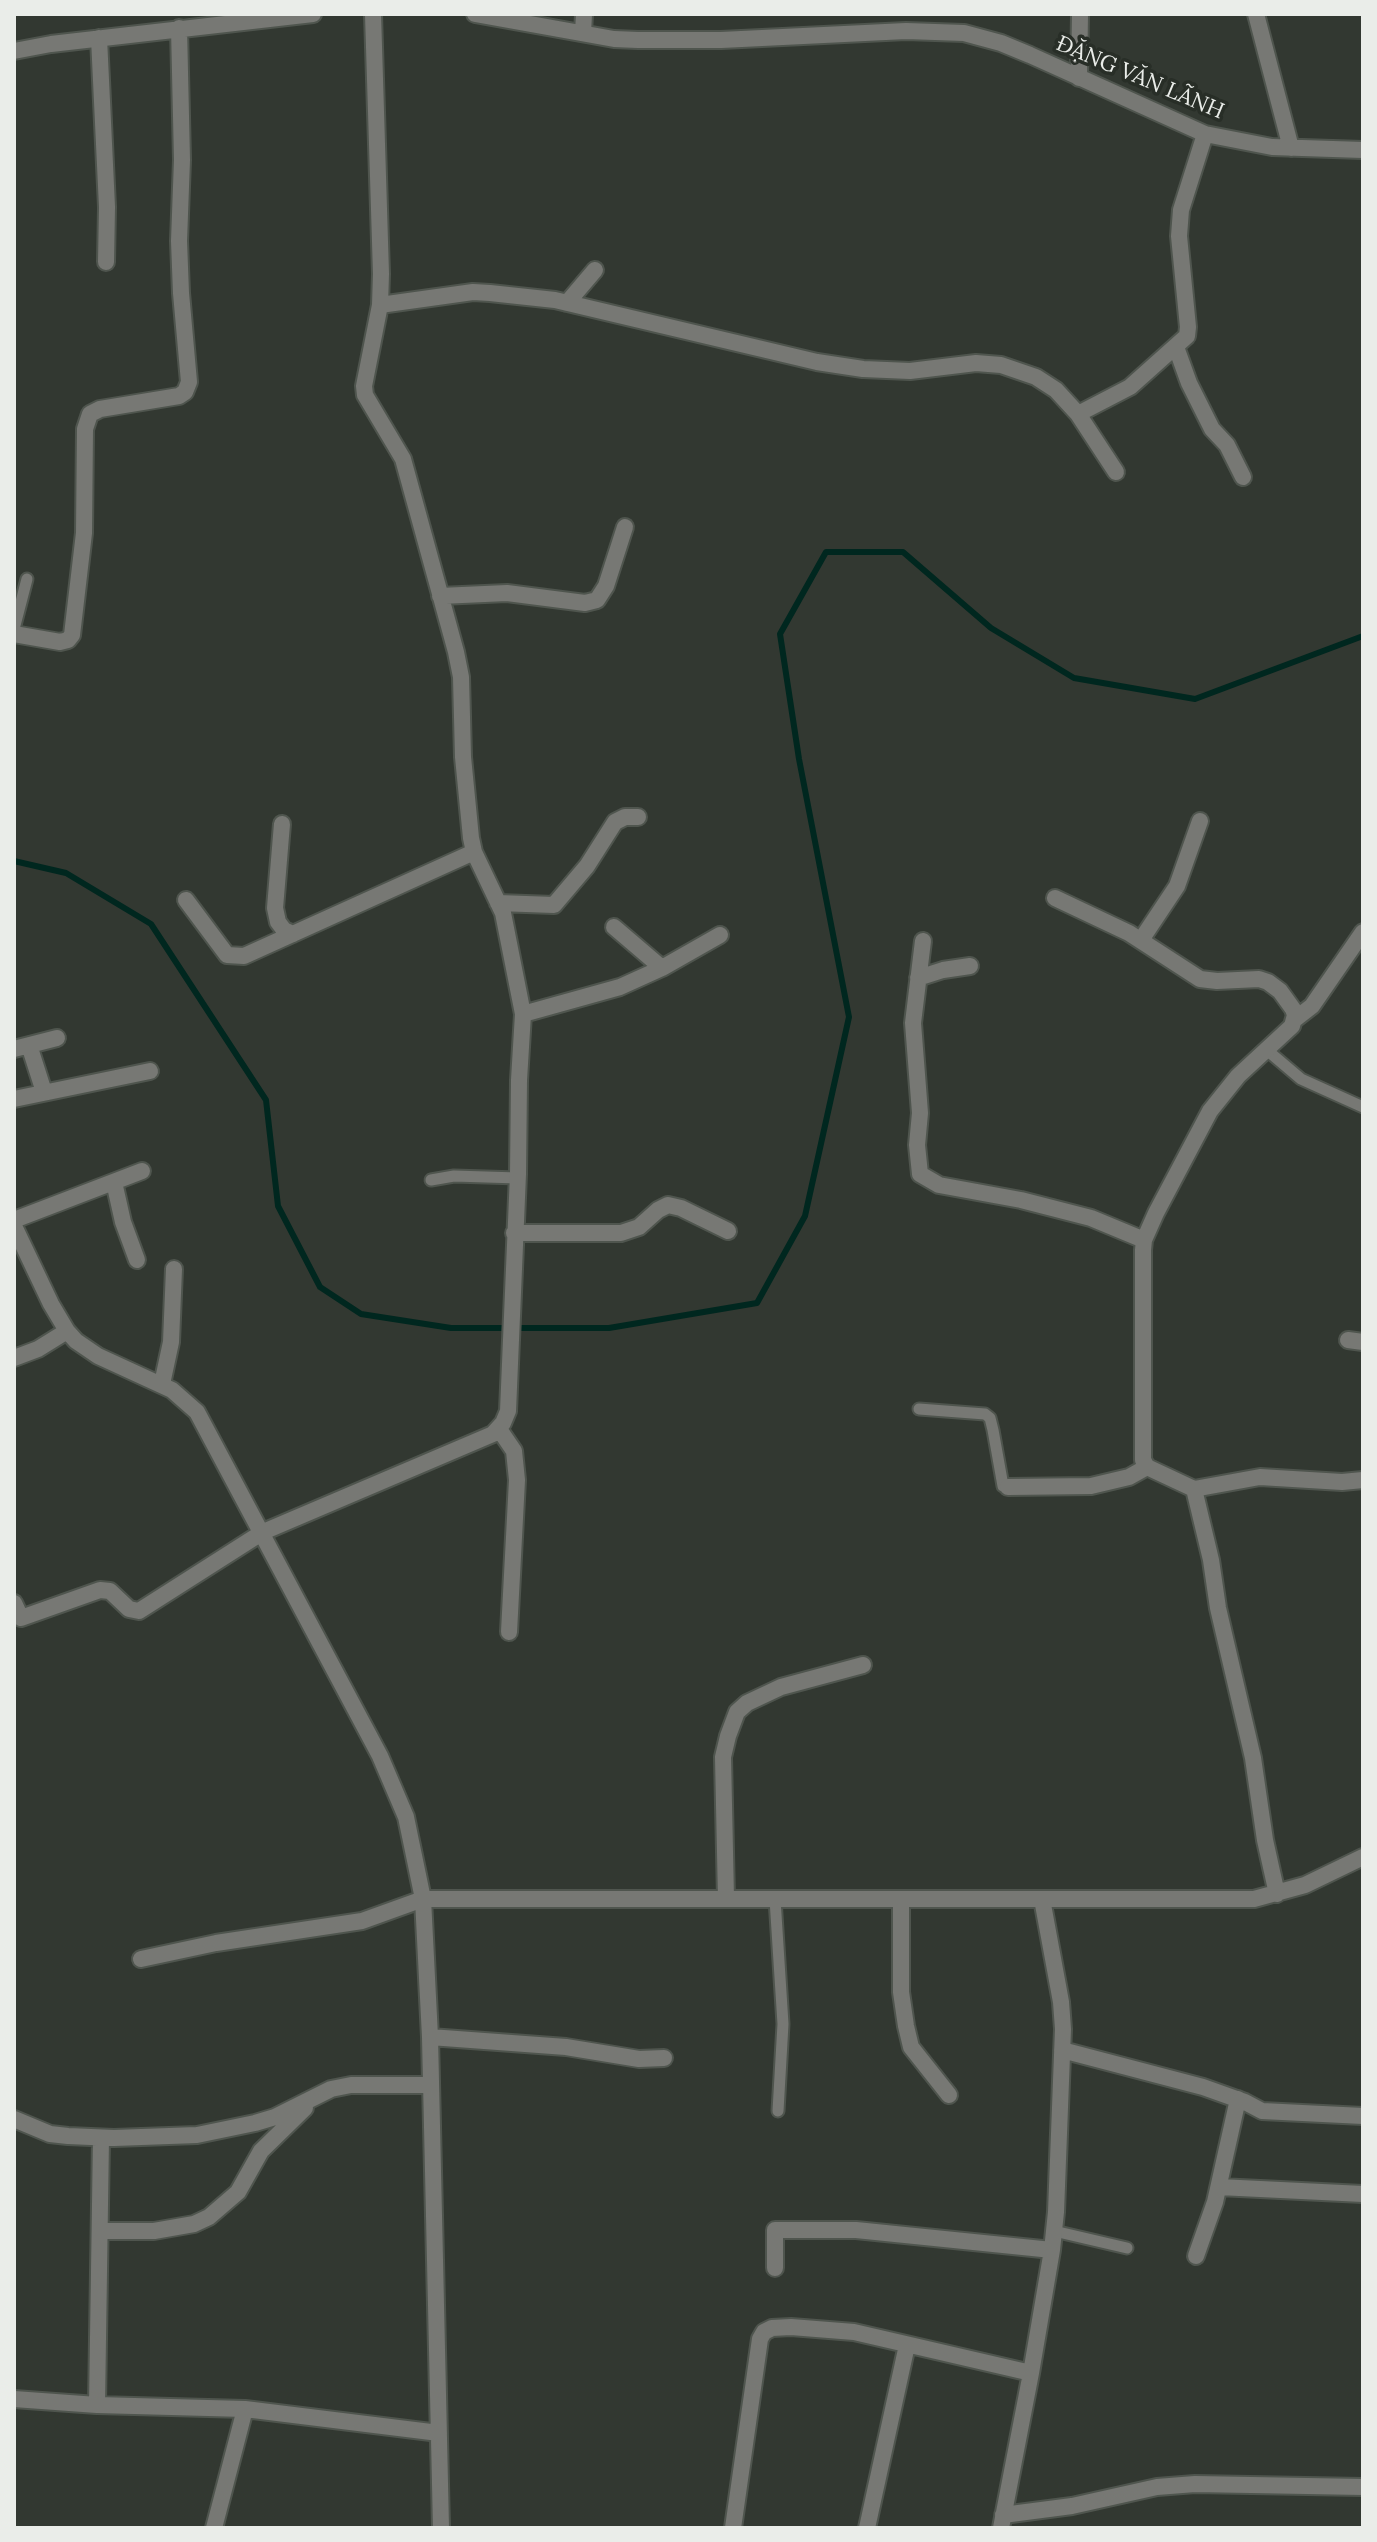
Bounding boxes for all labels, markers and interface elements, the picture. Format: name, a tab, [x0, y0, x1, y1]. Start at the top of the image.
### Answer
street label: ĐẶNG VĂN LÃNH	[1052, 31, 1228, 125]

